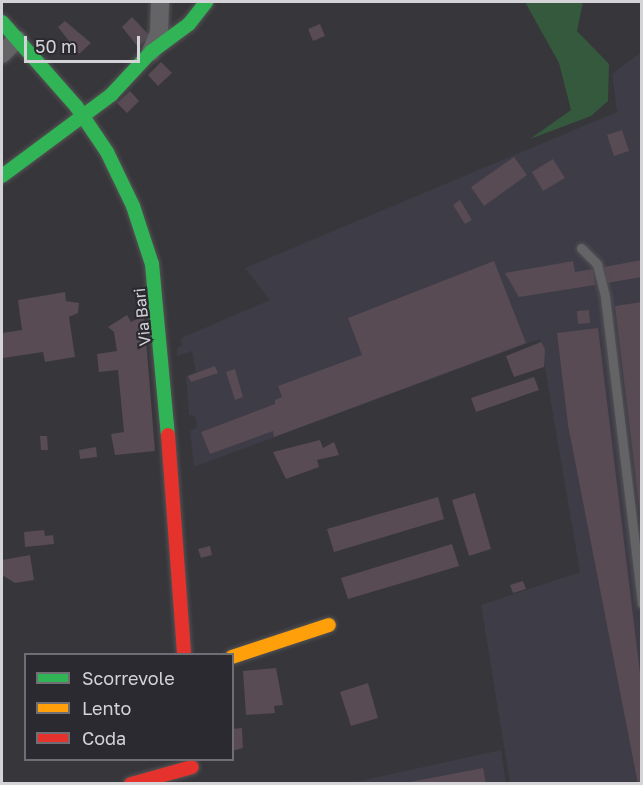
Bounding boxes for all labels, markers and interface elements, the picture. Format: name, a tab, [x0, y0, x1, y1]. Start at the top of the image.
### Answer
scale bar	[27, 24, 142, 62]
text: 50 m	[35, 35, 77, 57]
street label: Via Bari	[129, 287, 155, 347]
legend	[24, 653, 234, 761]
text: Scorrevole	[82, 667, 175, 689]
text: Lento	[82, 697, 131, 719]
text: Coda	[82, 727, 126, 749]

